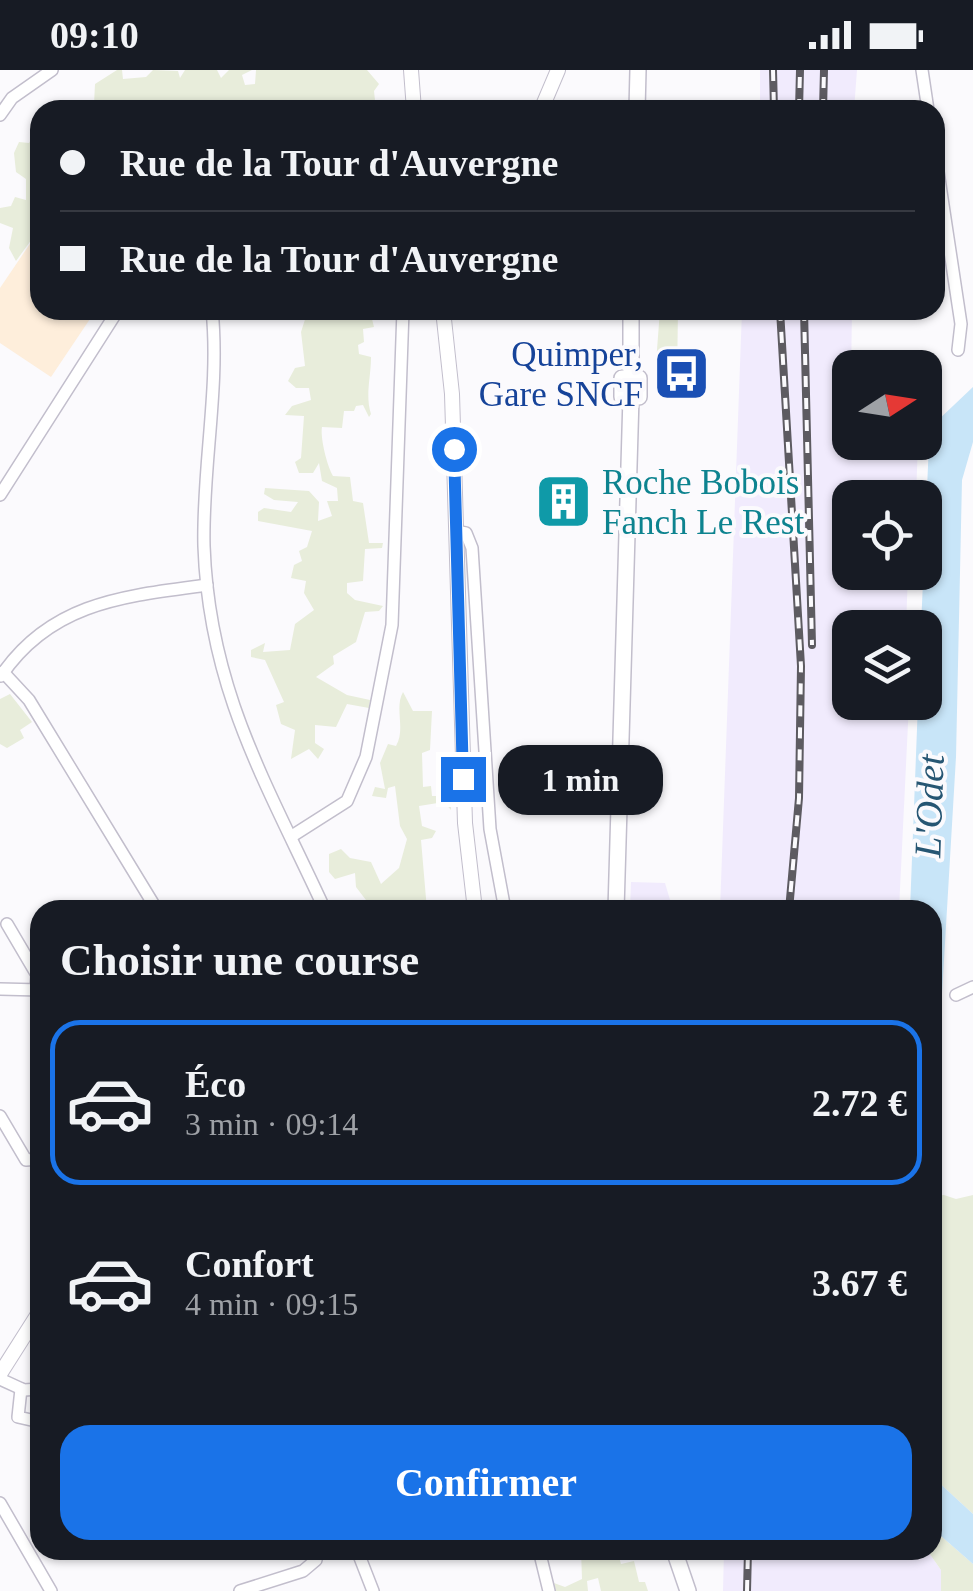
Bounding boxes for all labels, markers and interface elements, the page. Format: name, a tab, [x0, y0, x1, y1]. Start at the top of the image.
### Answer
text: 09:10	[50, 14, 139, 56]
text: Rue de la Tour d'Auvergne	[120, 142, 558, 184]
text: Rue de la Tour d'Auvergne	[120, 238, 558, 280]
place label: Quimper, Gare SNCF	[479, 335, 643, 414]
bus stop icon: Quimper, Gare SNCF	[652, 344, 712, 404]
north arrow	[832, 350, 942, 460]
map controls	[832, 350, 942, 720]
route start	[432, 427, 477, 472]
place label: Roche Bobois Fanch Le Rest	[602, 463, 804, 542]
building icon: Roche Bobois Fanch Le Rest	[533, 472, 593, 532]
button: locate	[832, 480, 942, 590]
button: layers	[832, 610, 942, 720]
callout: 1 min	[498, 744, 663, 814]
water label: L'Odet	[906, 752, 952, 859]
route end	[441, 757, 486, 802]
text: 1 min	[542, 762, 619, 798]
text: Choisir une course	[60, 935, 419, 985]
icon: car	[65, 1058, 155, 1148]
text: Éco	[185, 1063, 246, 1105]
text: 2.72 €	[812, 1082, 907, 1124]
text: 3 min · 09:14	[185, 1106, 358, 1142]
icon: car	[65, 1238, 155, 1328]
text: Confort	[185, 1243, 314, 1285]
text: 3.67 €	[812, 1262, 907, 1304]
text: 4 min · 09:15	[185, 1286, 358, 1322]
button: Confirmer	[60, 1425, 912, 1540]

